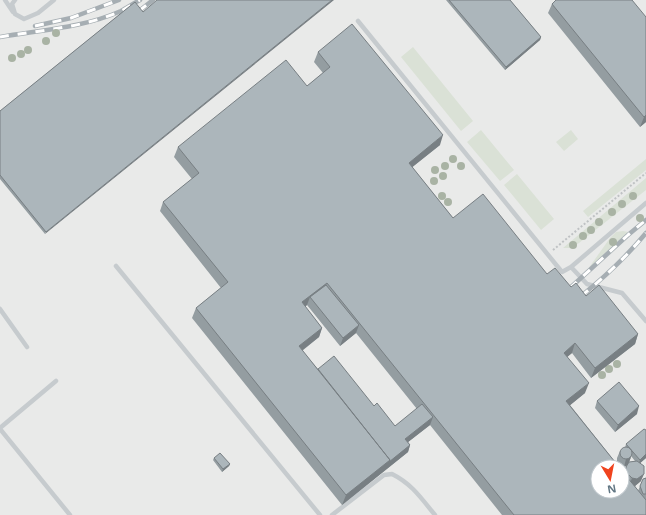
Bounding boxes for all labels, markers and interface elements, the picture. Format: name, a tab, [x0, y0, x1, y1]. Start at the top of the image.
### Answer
north arrow	[590, 459, 630, 499]
text: N	[606, 481, 618, 498]

